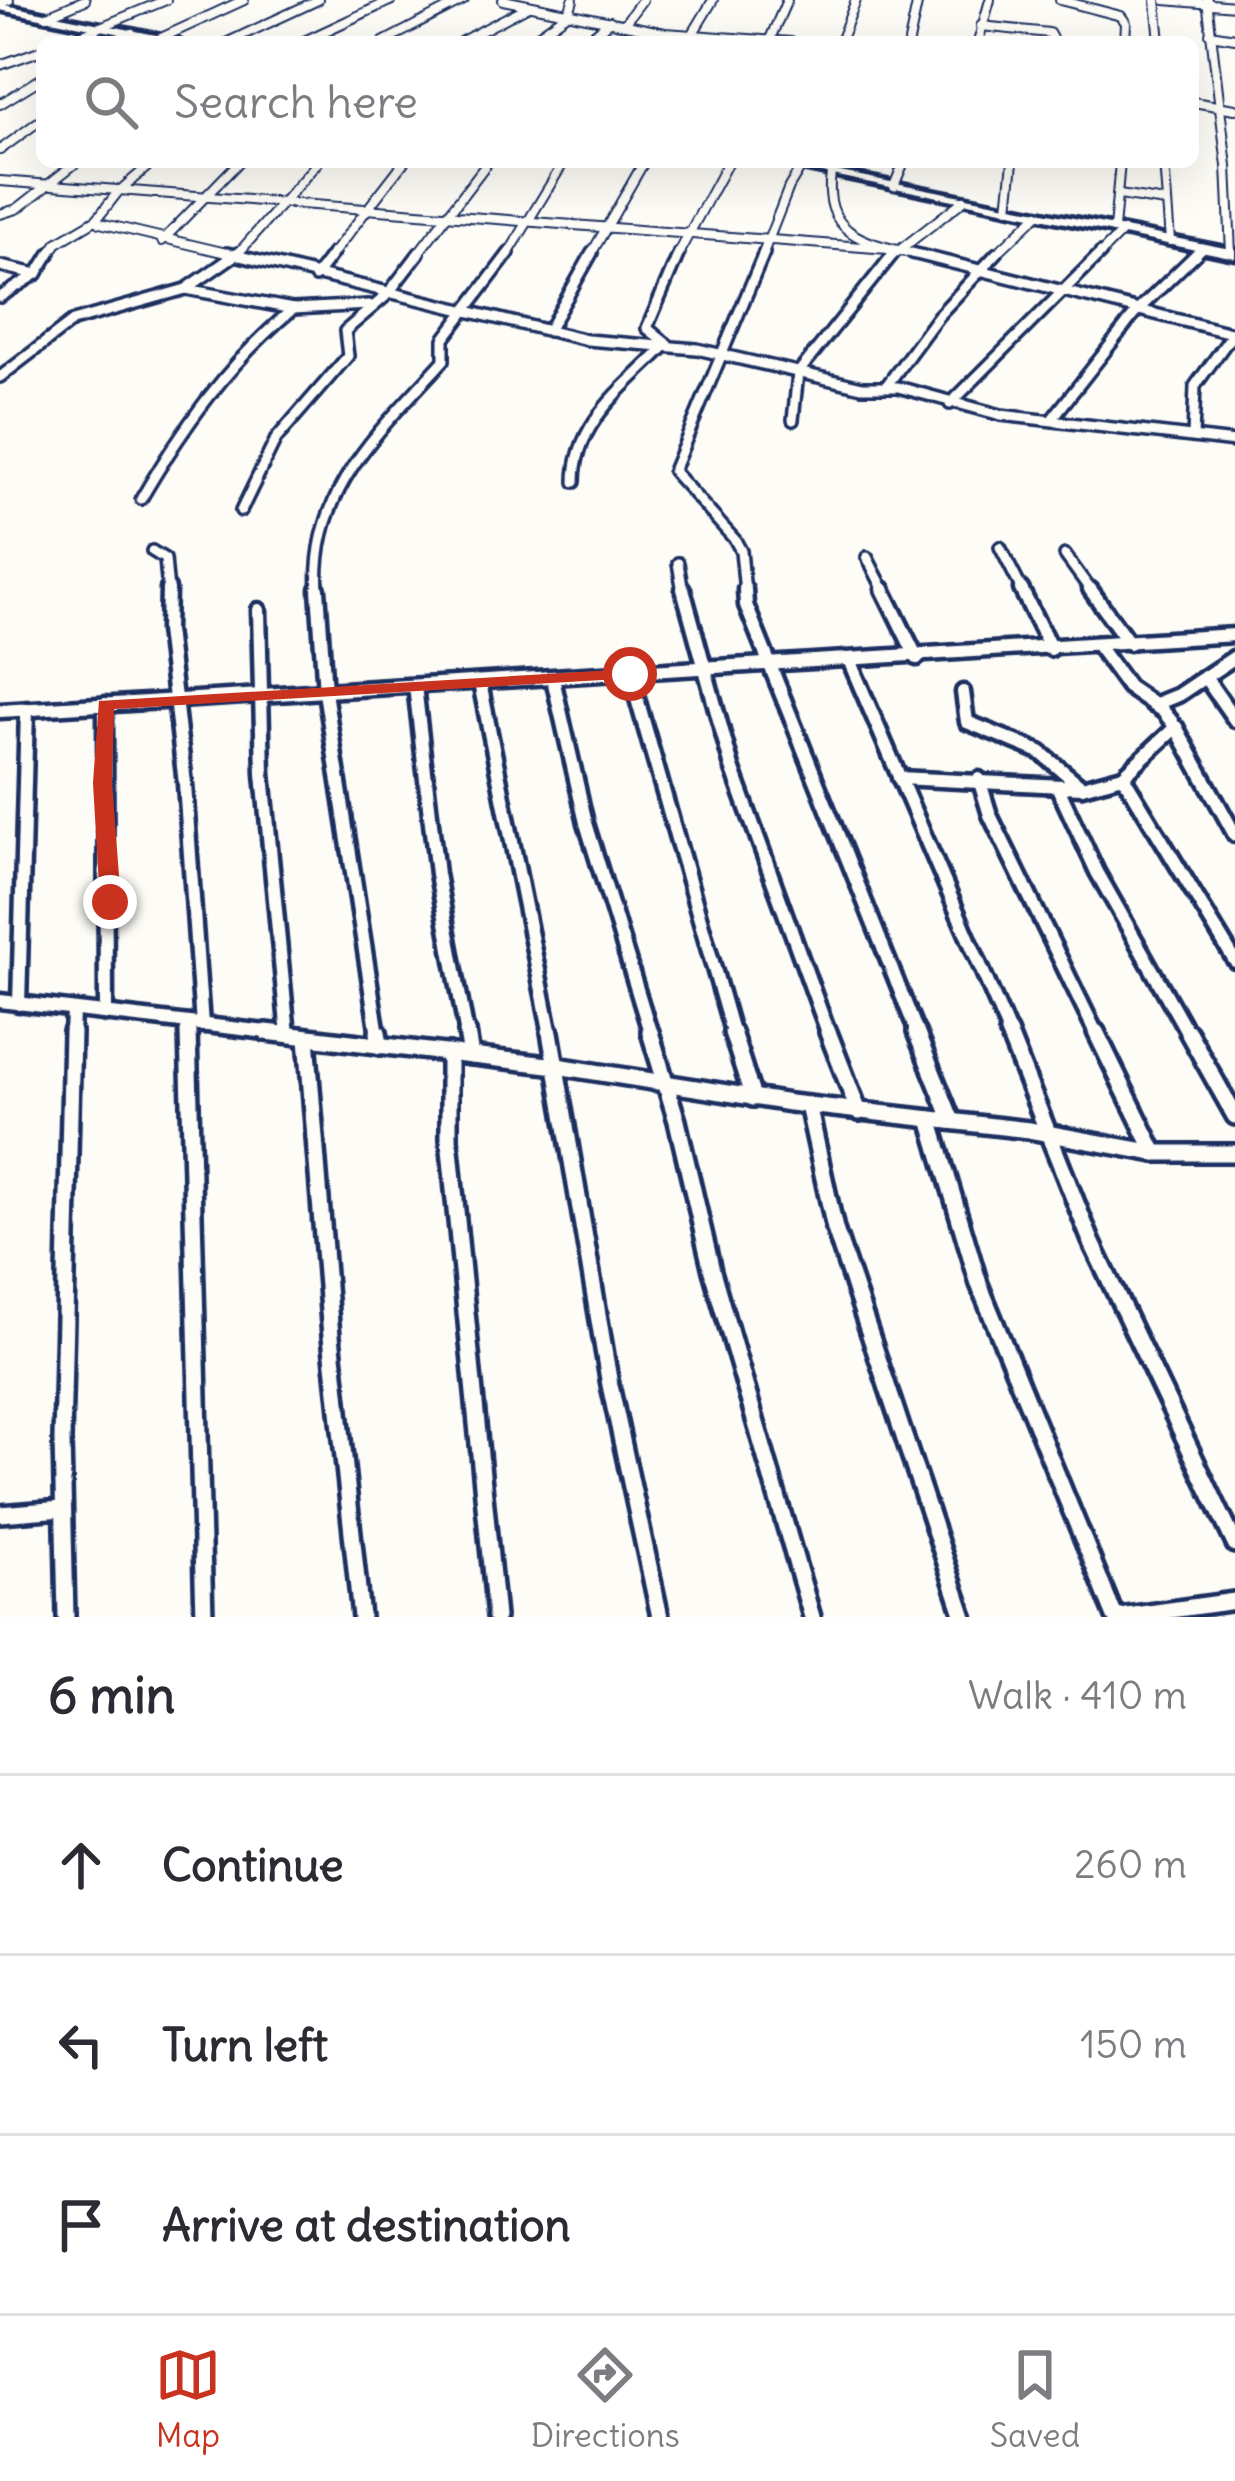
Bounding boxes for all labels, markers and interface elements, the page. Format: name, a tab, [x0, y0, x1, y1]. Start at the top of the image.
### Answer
search box	[36, 36, 1199, 168]
icon: search	[78, 69, 144, 135]
text: Search here	[174, 74, 418, 130]
route start	[603, 647, 657, 701]
route end	[83, 875, 137, 929]
text: 6 min	[48, 1663, 175, 1727]
text: Walk · 410 m	[968, 1671, 1187, 1720]
icon: ahead	[48, 1832, 114, 1898]
text: Continue	[162, 1837, 344, 1893]
text: 260 m	[1074, 1840, 1187, 1889]
icon: left	[48, 2012, 114, 2078]
text: Turn left	[162, 2017, 328, 2073]
text: 150 m	[1080, 2020, 1187, 2069]
icon: arrive	[48, 2192, 114, 2258]
text: Arrive at destination	[162, 2197, 571, 2253]
tab: Map	[155, 2342, 221, 2456]
tab: Directions	[531, 2342, 680, 2456]
tab: Saved	[990, 2342, 1080, 2456]

